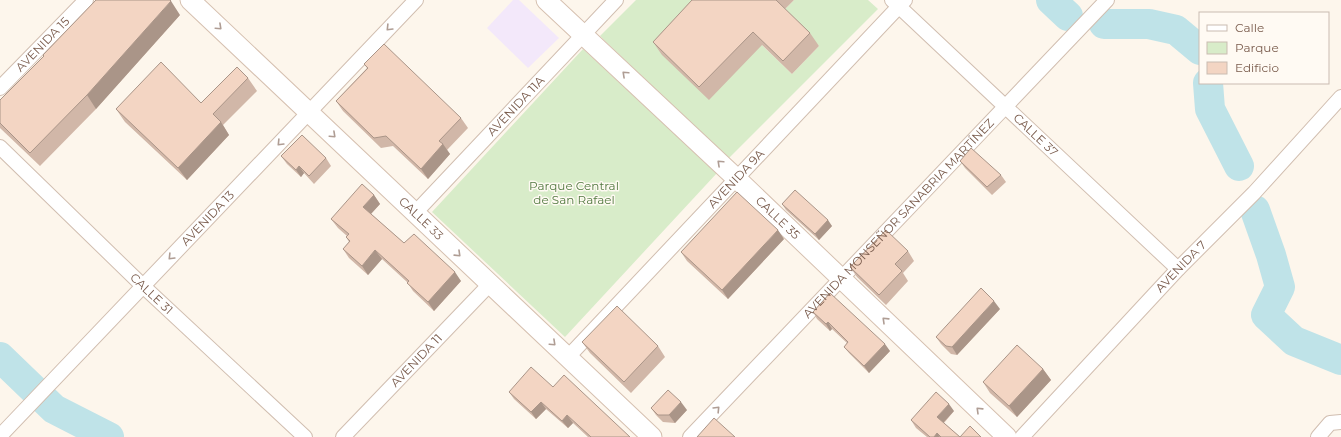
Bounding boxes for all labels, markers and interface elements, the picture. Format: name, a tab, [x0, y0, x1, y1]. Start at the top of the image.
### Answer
legend	[1199, 12, 1329, 84]
street label: AVENIDA 15	[12, 13, 72, 74]
text: Calle	[1235, 20, 1264, 35]
one-way arrow	[214, 22, 221, 29]
one-way arrow	[386, 23, 394, 31]
text: Parque	[1235, 40, 1279, 55]
text: Edificio	[1235, 60, 1279, 75]
one-way arrow	[622, 71, 630, 79]
street label: AVENIDA 11A	[484, 72, 548, 139]
street label: CALLE 37	[1010, 110, 1061, 159]
street label: AVENIDA MONSEÑOR SANABRIA MARTÍNEZ	[799, 115, 997, 321]
one-way arrow	[328, 131, 336, 138]
one-way arrow	[277, 138, 285, 146]
street label: AVENIDA 9A	[705, 146, 767, 211]
one-way arrow	[717, 160, 725, 168]
park label: Parque Central de San Rafael	[529, 178, 619, 207]
street label: AVENIDA 13	[178, 187, 237, 249]
street label: CALLE 35	[753, 193, 803, 242]
street label: CALLE 33	[396, 194, 447, 243]
street label: AVENIDA 7	[1152, 237, 1209, 295]
one-way arrow	[453, 249, 461, 256]
one-way arrow	[169, 252, 176, 260]
street label: CALLE 31	[127, 270, 176, 317]
one-way arrow	[882, 317, 890, 325]
street label: AVENIDA 11	[387, 330, 445, 390]
one-way arrow	[548, 338, 556, 346]
one-way arrow	[712, 406, 720, 414]
one-way arrow	[976, 407, 984, 415]

